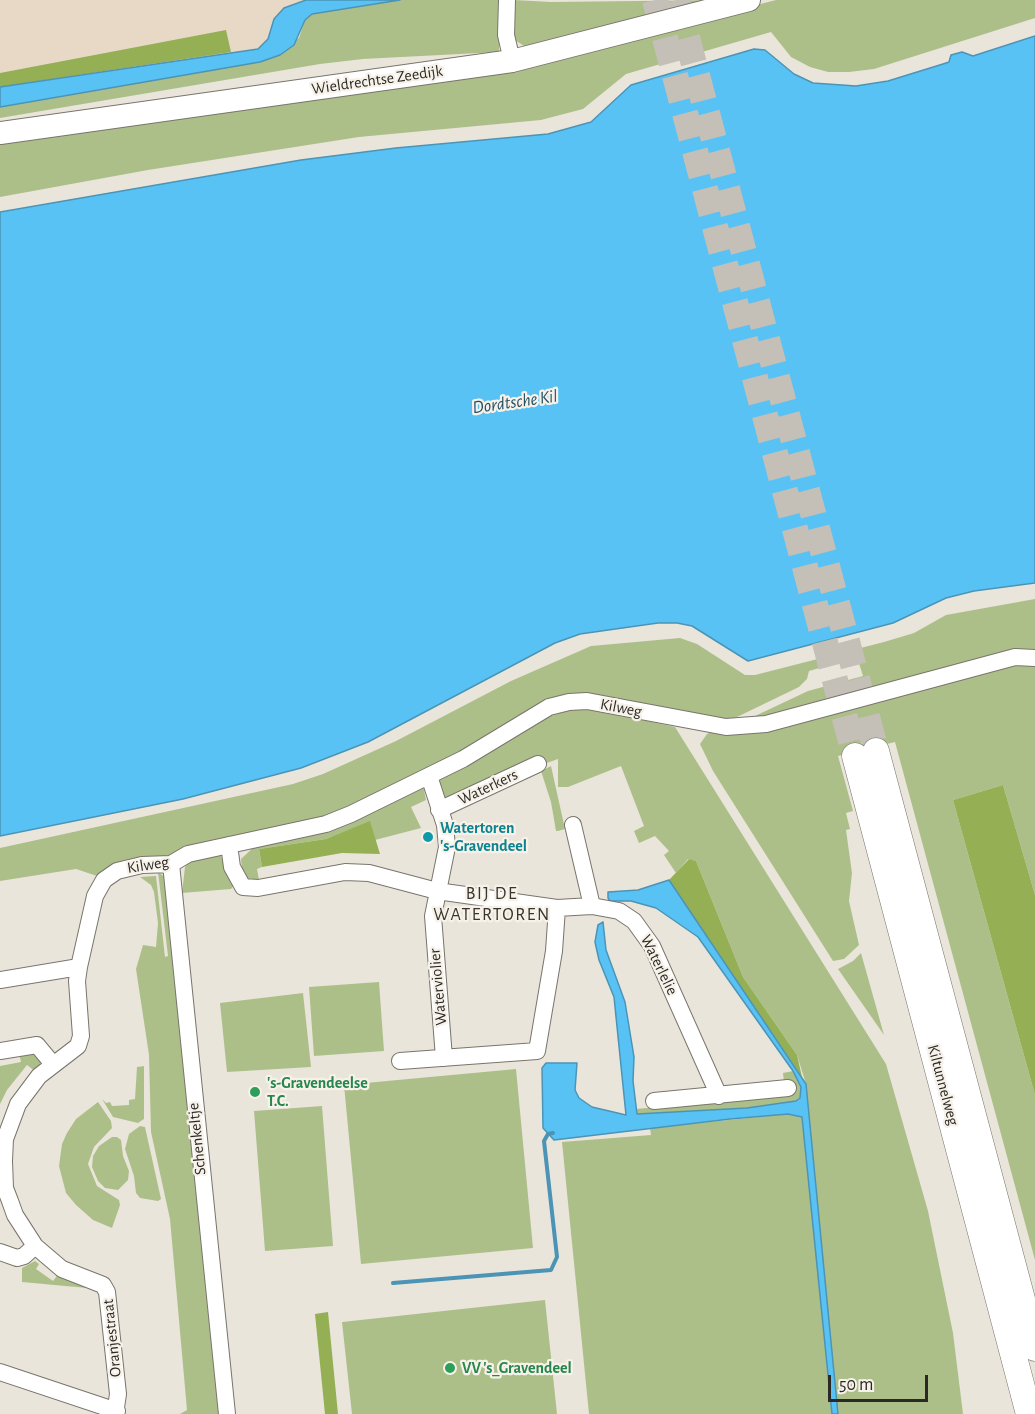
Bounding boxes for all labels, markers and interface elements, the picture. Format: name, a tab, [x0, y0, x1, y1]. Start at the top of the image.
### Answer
street label: Wieldrechtse Zeedijk	[310, 61, 444, 99]
water label: Dordtsche Kil	[471, 385, 559, 419]
street label: Kilweg	[598, 695, 644, 721]
street label: Waterkers	[455, 765, 521, 809]
place label: Watertoren 's-Gravendeel	[440, 818, 527, 856]
marker: Watertoren 's-Gravendeel	[421, 830, 435, 844]
street label: Kilweg	[126, 852, 170, 878]
district label: BIJ DE WATERTOREN	[433, 883, 551, 926]
street label: Waterlelie	[636, 932, 682, 998]
street label: Waterviolier	[425, 948, 451, 1026]
street label: Kiltunnelweg	[923, 1042, 963, 1128]
place label: 's-Gravendeelse T.C.	[267, 1073, 368, 1111]
marker: 's-Gravendeelse T.C.	[248, 1085, 262, 1099]
street label: Schenkeltje	[184, 1102, 210, 1176]
street label: Oranjestraat	[98, 1298, 126, 1378]
place label: VV 's_Gravendeel	[462, 1358, 572, 1378]
marker: VV 's_Gravendeel	[443, 1361, 457, 1375]
scale bar	[831, 1363, 932, 1401]
text: 50 m	[839, 1376, 873, 1394]

